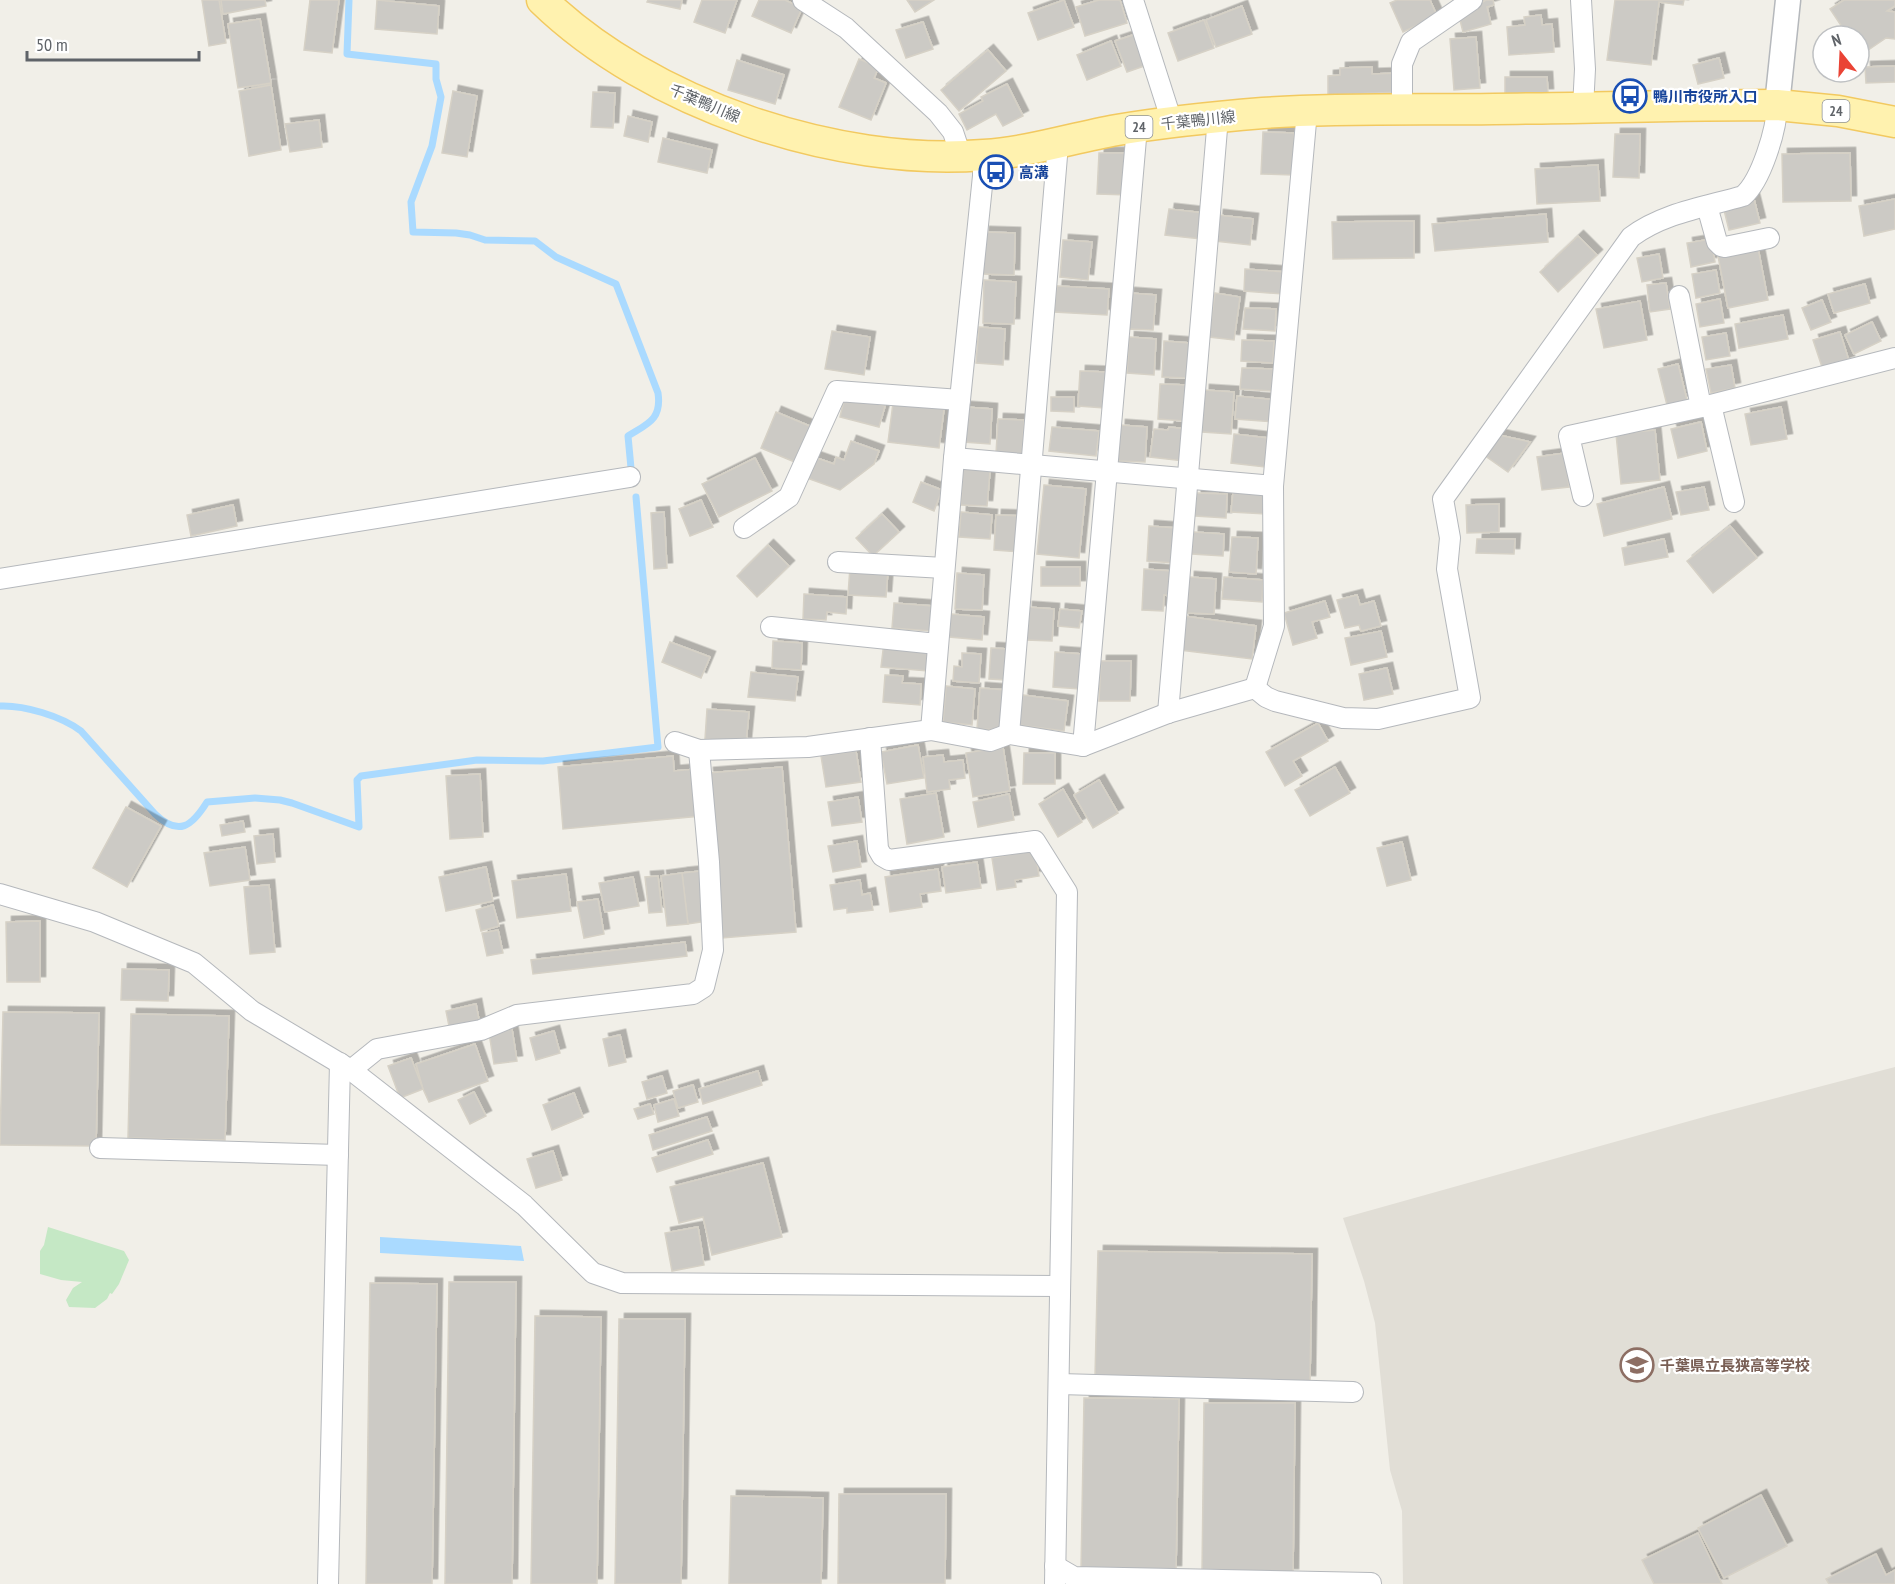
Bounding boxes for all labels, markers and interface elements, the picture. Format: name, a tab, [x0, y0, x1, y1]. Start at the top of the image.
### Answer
scale bar	[27, 24, 200, 62]
north arrow	[1811, 24, 1871, 84]
text: N	[1829, 29, 1844, 51]
text: 50 m	[36, 33, 68, 56]
bus stop icon: 鴨川市役所入口	[1612, 78, 1648, 114]
street label: 千葉鴨川線	[667, 80, 743, 126]
place label: 鴨川市役所入口	[1653, 87, 1758, 106]
road number: 24	[1822, 100, 1850, 122]
street label: 千葉鴨川線	[1160, 107, 1236, 133]
road number: 24	[1126, 116, 1152, 138]
bus stop icon: 高溝	[978, 154, 1014, 190]
place label: 高溝	[1019, 163, 1049, 182]
school or university icon: 千葉県立長狭高等学校	[1619, 1347, 1655, 1383]
place label: 千葉県立長狭高等学校	[1660, 1356, 1810, 1375]

